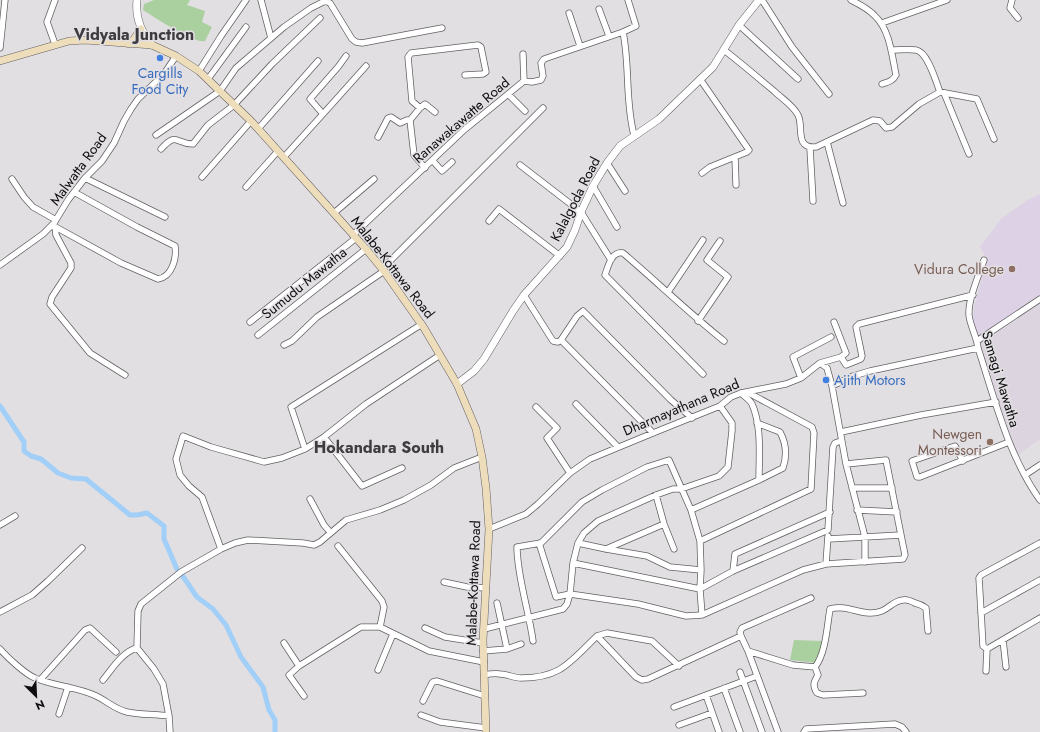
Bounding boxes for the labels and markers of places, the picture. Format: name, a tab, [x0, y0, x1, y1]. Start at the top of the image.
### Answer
marker: Cargills Food City	[155, 53, 165, 63]
place label: Cargills Food City	[132, 63, 189, 99]
place label: Vidura College	[914, 259, 1004, 279]
marker: Vidura College	[1007, 264, 1017, 274]
place label: Ajith Motors	[834, 370, 906, 390]
marker: Ajith Motors	[821, 375, 831, 385]
place label: Newgen Montessori	[918, 424, 982, 460]
marker: Newgen Montessori	[985, 437, 995, 447]

